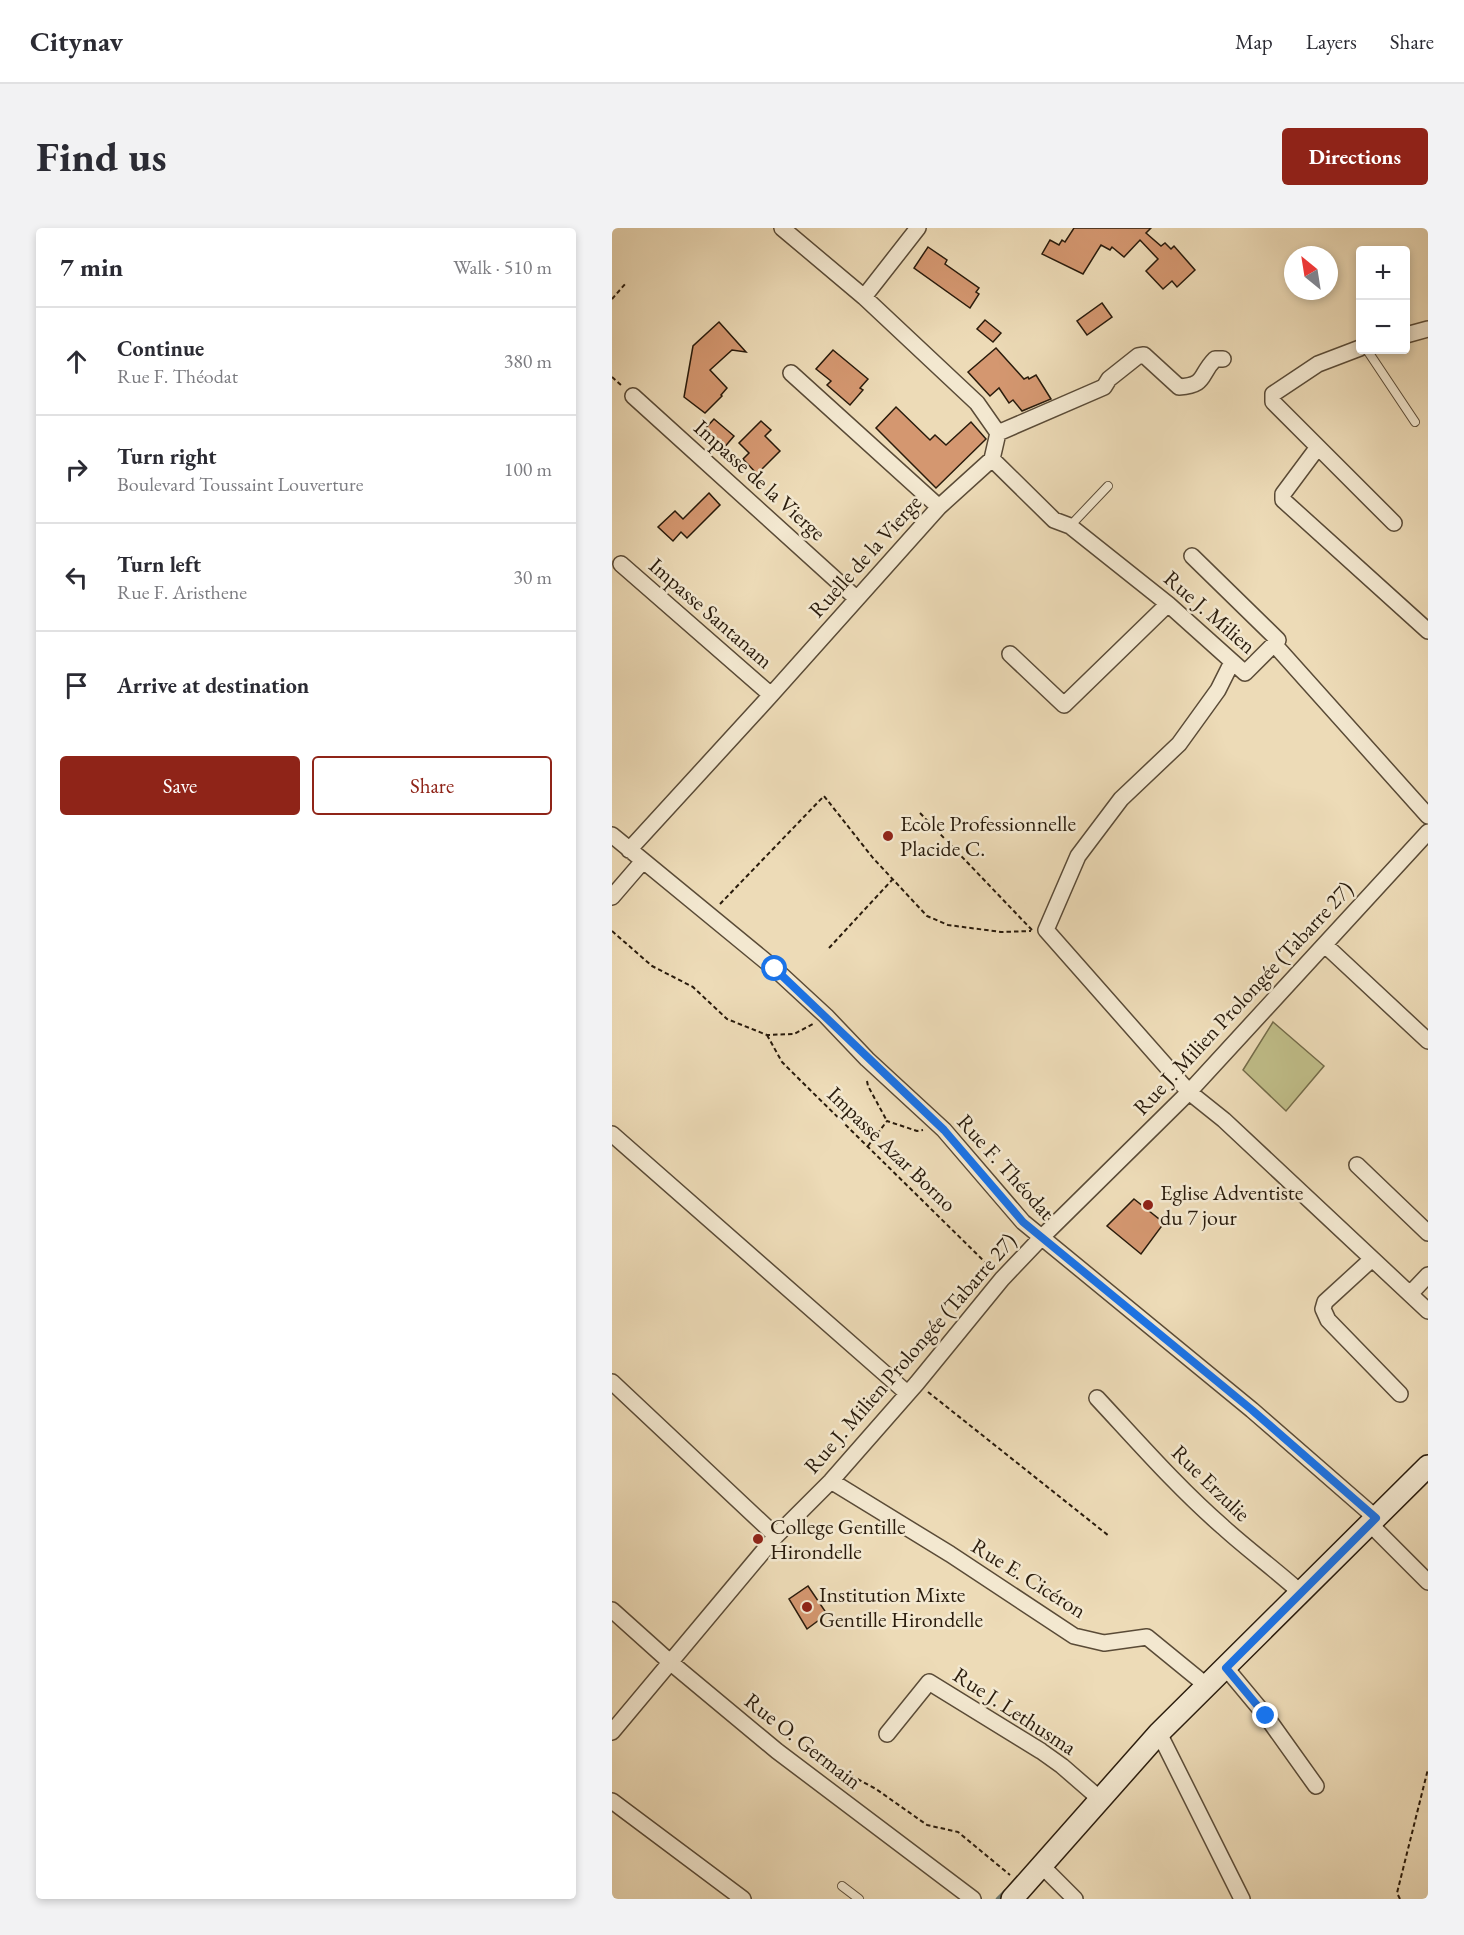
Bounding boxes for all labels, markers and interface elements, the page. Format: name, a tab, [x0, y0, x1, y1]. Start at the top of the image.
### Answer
text: Citynav	[30, 23, 123, 59]
text: Map	[1235, 28, 1273, 55]
text: Layers	[1306, 28, 1357, 55]
text: Share	[1390, 28, 1434, 55]
button: Directions	[1282, 128, 1428, 185]
text: Find us	[36, 129, 167, 184]
north arrow	[1284, 246, 1338, 300]
map controls	[1356, 246, 1410, 354]
button: +	[1356, 246, 1410, 300]
text: 7 min	[60, 250, 123, 284]
text: Walk · 510 m	[453, 254, 552, 280]
button: −	[1356, 300, 1410, 354]
text: Continue	[117, 334, 204, 363]
icon: ahead	[60, 345, 93, 378]
text: 380 m	[504, 348, 552, 374]
text: Rue F. Théodat	[117, 363, 238, 389]
street label: Impasse de la Vierge	[688, 413, 832, 547]
text: Turn right	[117, 442, 216, 471]
icon: right	[60, 453, 93, 486]
text: 100 m	[504, 456, 552, 482]
text: Boulevard Toussaint Louverture	[117, 471, 364, 497]
street label: Ruelle de la Vierge	[802, 488, 928, 624]
text: Turn left	[117, 550, 201, 579]
street label: Impasse Santanam	[643, 551, 779, 675]
icon: left	[60, 561, 93, 594]
text: 30 m	[513, 564, 552, 590]
street label: Rue J. Milien	[1158, 564, 1263, 660]
text: Rue F. Aristhene	[117, 579, 247, 605]
icon: arrive	[60, 669, 93, 702]
text: Arrive at destination	[117, 671, 309, 700]
button: Save	[60, 756, 300, 815]
button: Share	[312, 756, 552, 815]
place label: Ecole Professionnelle Placide C.	[900, 809, 1076, 863]
marker: Ecole Professionnelle Placide C.	[881, 829, 895, 843]
street label: Rue J. Milien Prolongée (Tabarre 27)	[1127, 875, 1359, 1121]
route start	[761, 955, 787, 981]
street label: Impasse Azar Borno	[821, 1080, 963, 1218]
street label: Rue F. Théodat	[951, 1108, 1061, 1226]
place label: Eglise Adventiste du 7 jour	[1160, 1178, 1304, 1232]
marker: Eglise Adventiste du 7 jour	[1141, 1198, 1155, 1212]
street label: Rue J. Milien Prolongée (Tabarre 27)	[797, 1226, 1023, 1479]
street label: Rue Erzulie	[1165, 1438, 1257, 1528]
place label: College Gentille Hirondelle	[770, 1512, 906, 1566]
street label: Rue E. Cicéron	[966, 1531, 1092, 1625]
marker: College Gentille Hirondelle	[751, 1532, 765, 1546]
place label: Institution Mixte Gentille Hirondelle	[819, 1580, 983, 1634]
marker: Institution Mixte Gentille Hirondelle	[800, 1600, 814, 1614]
street label: Rue J. Lethusma	[948, 1660, 1082, 1762]
street label: Rue O. Germain	[739, 1686, 868, 1796]
route end	[1252, 1702, 1278, 1728]

